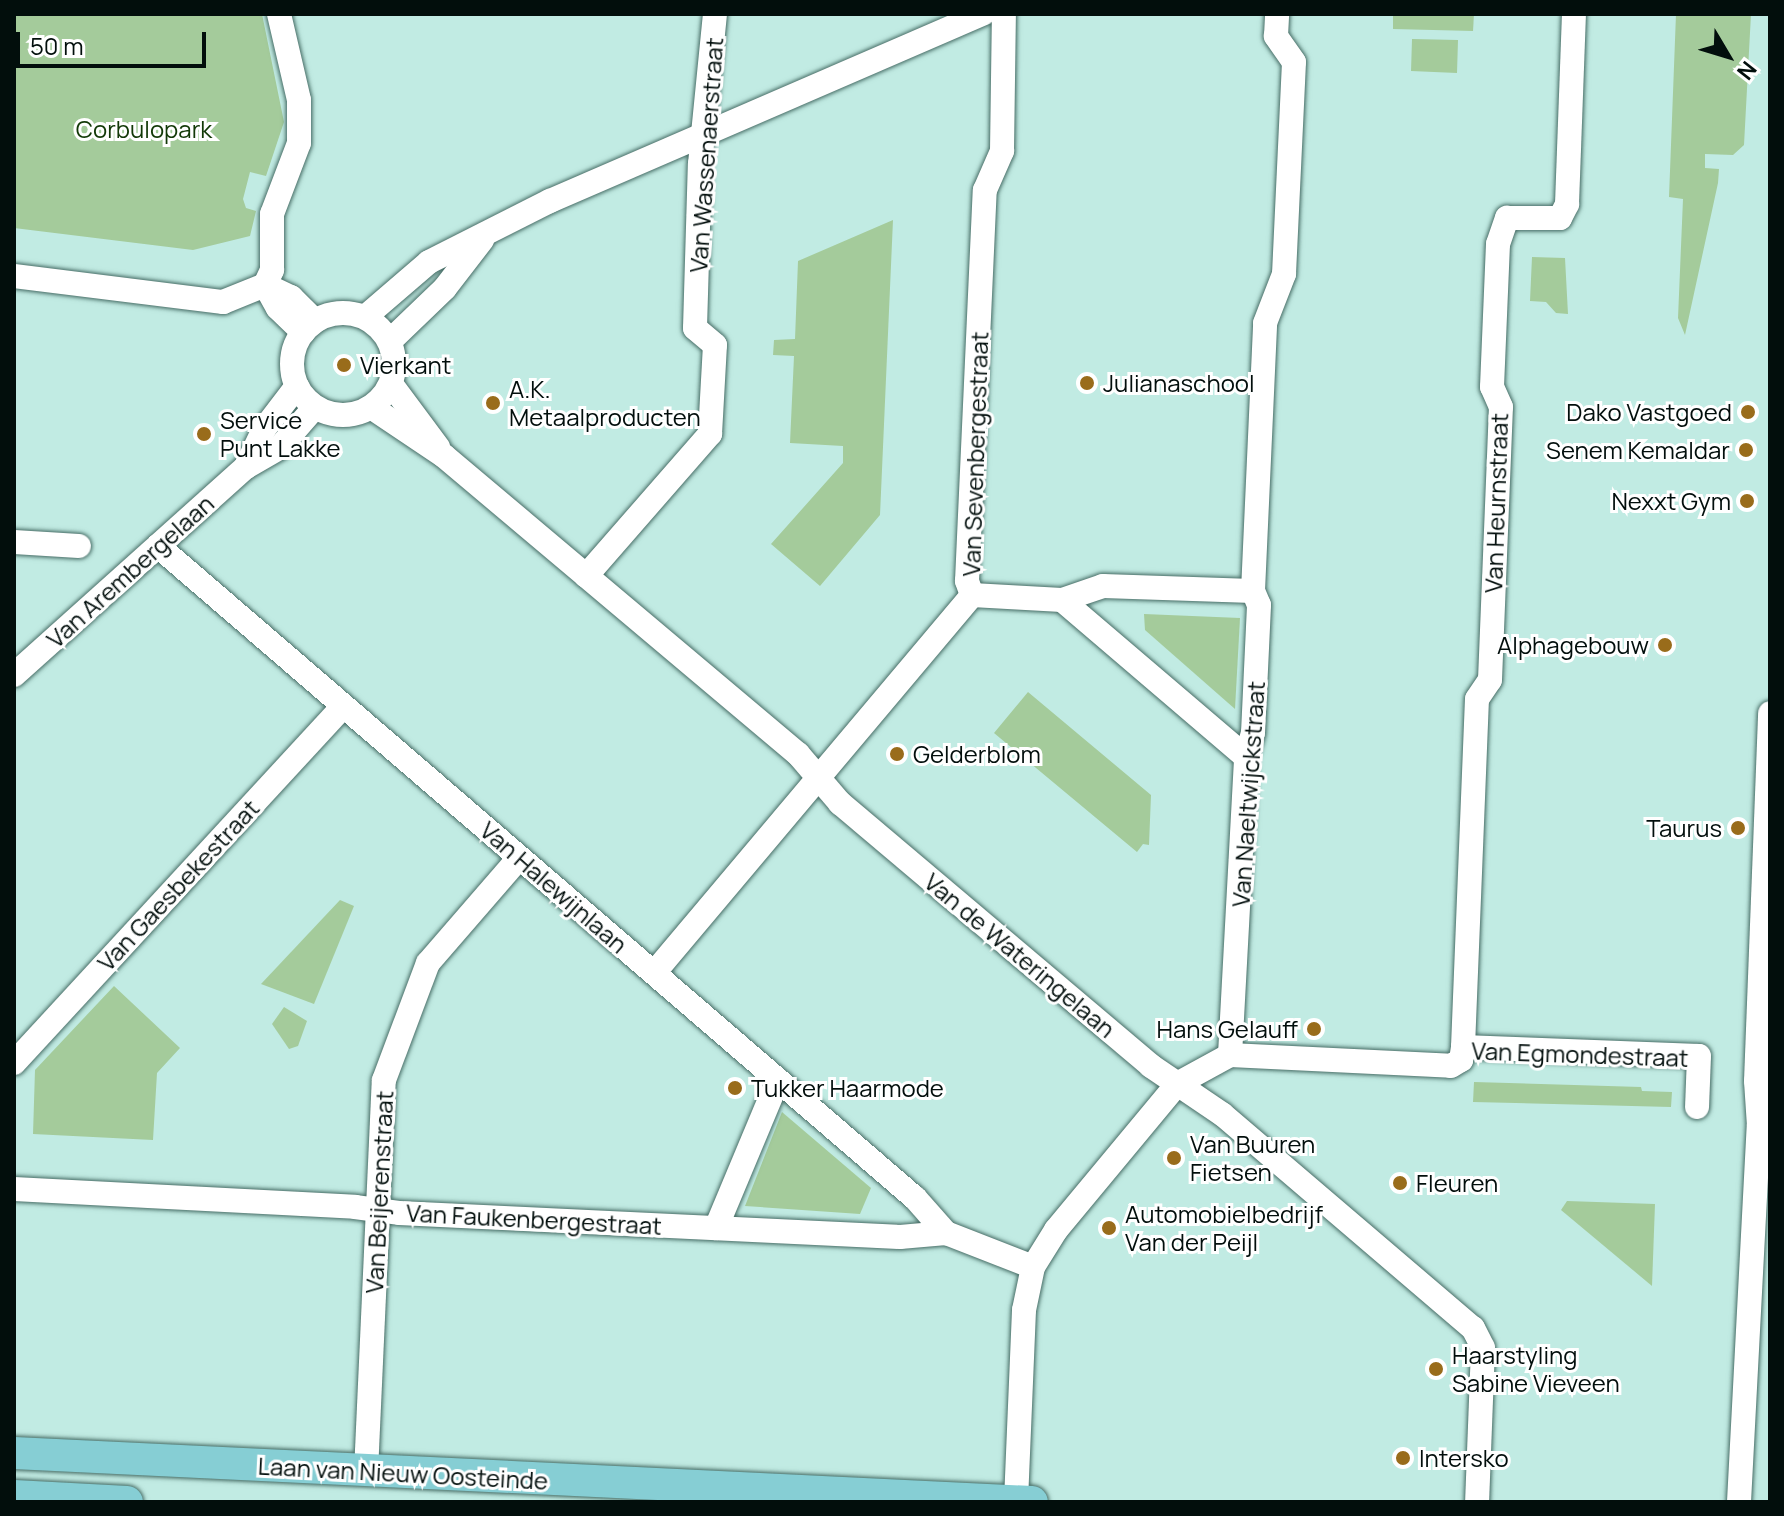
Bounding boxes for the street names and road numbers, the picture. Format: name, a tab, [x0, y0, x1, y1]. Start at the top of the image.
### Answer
street label: Van Wassenaerstraat	[683, 36, 729, 274]
street label: Van Sevenbergestraat	[956, 331, 994, 577]
street label: Van Heurnstraat	[1478, 413, 1514, 593]
street label: Van Arembergelaan	[41, 489, 219, 653]
street label: Van Naeltwijckstraat	[1226, 680, 1270, 908]
street label: Van Gaesbekestraat	[91, 794, 265, 976]
street label: Van Halewijnlaan	[475, 815, 633, 959]
street label: Van de Wateringelaan	[919, 867, 1121, 1043]
street label: Van Egmondestraat	[1471, 1036, 1689, 1072]
street label: Van Beijerenstraat	[359, 1090, 399, 1294]
street label: Van Faukenbergestraat	[405, 1198, 663, 1240]
street label: Laan van Nieuw Oosteinde	[257, 1451, 549, 1495]

